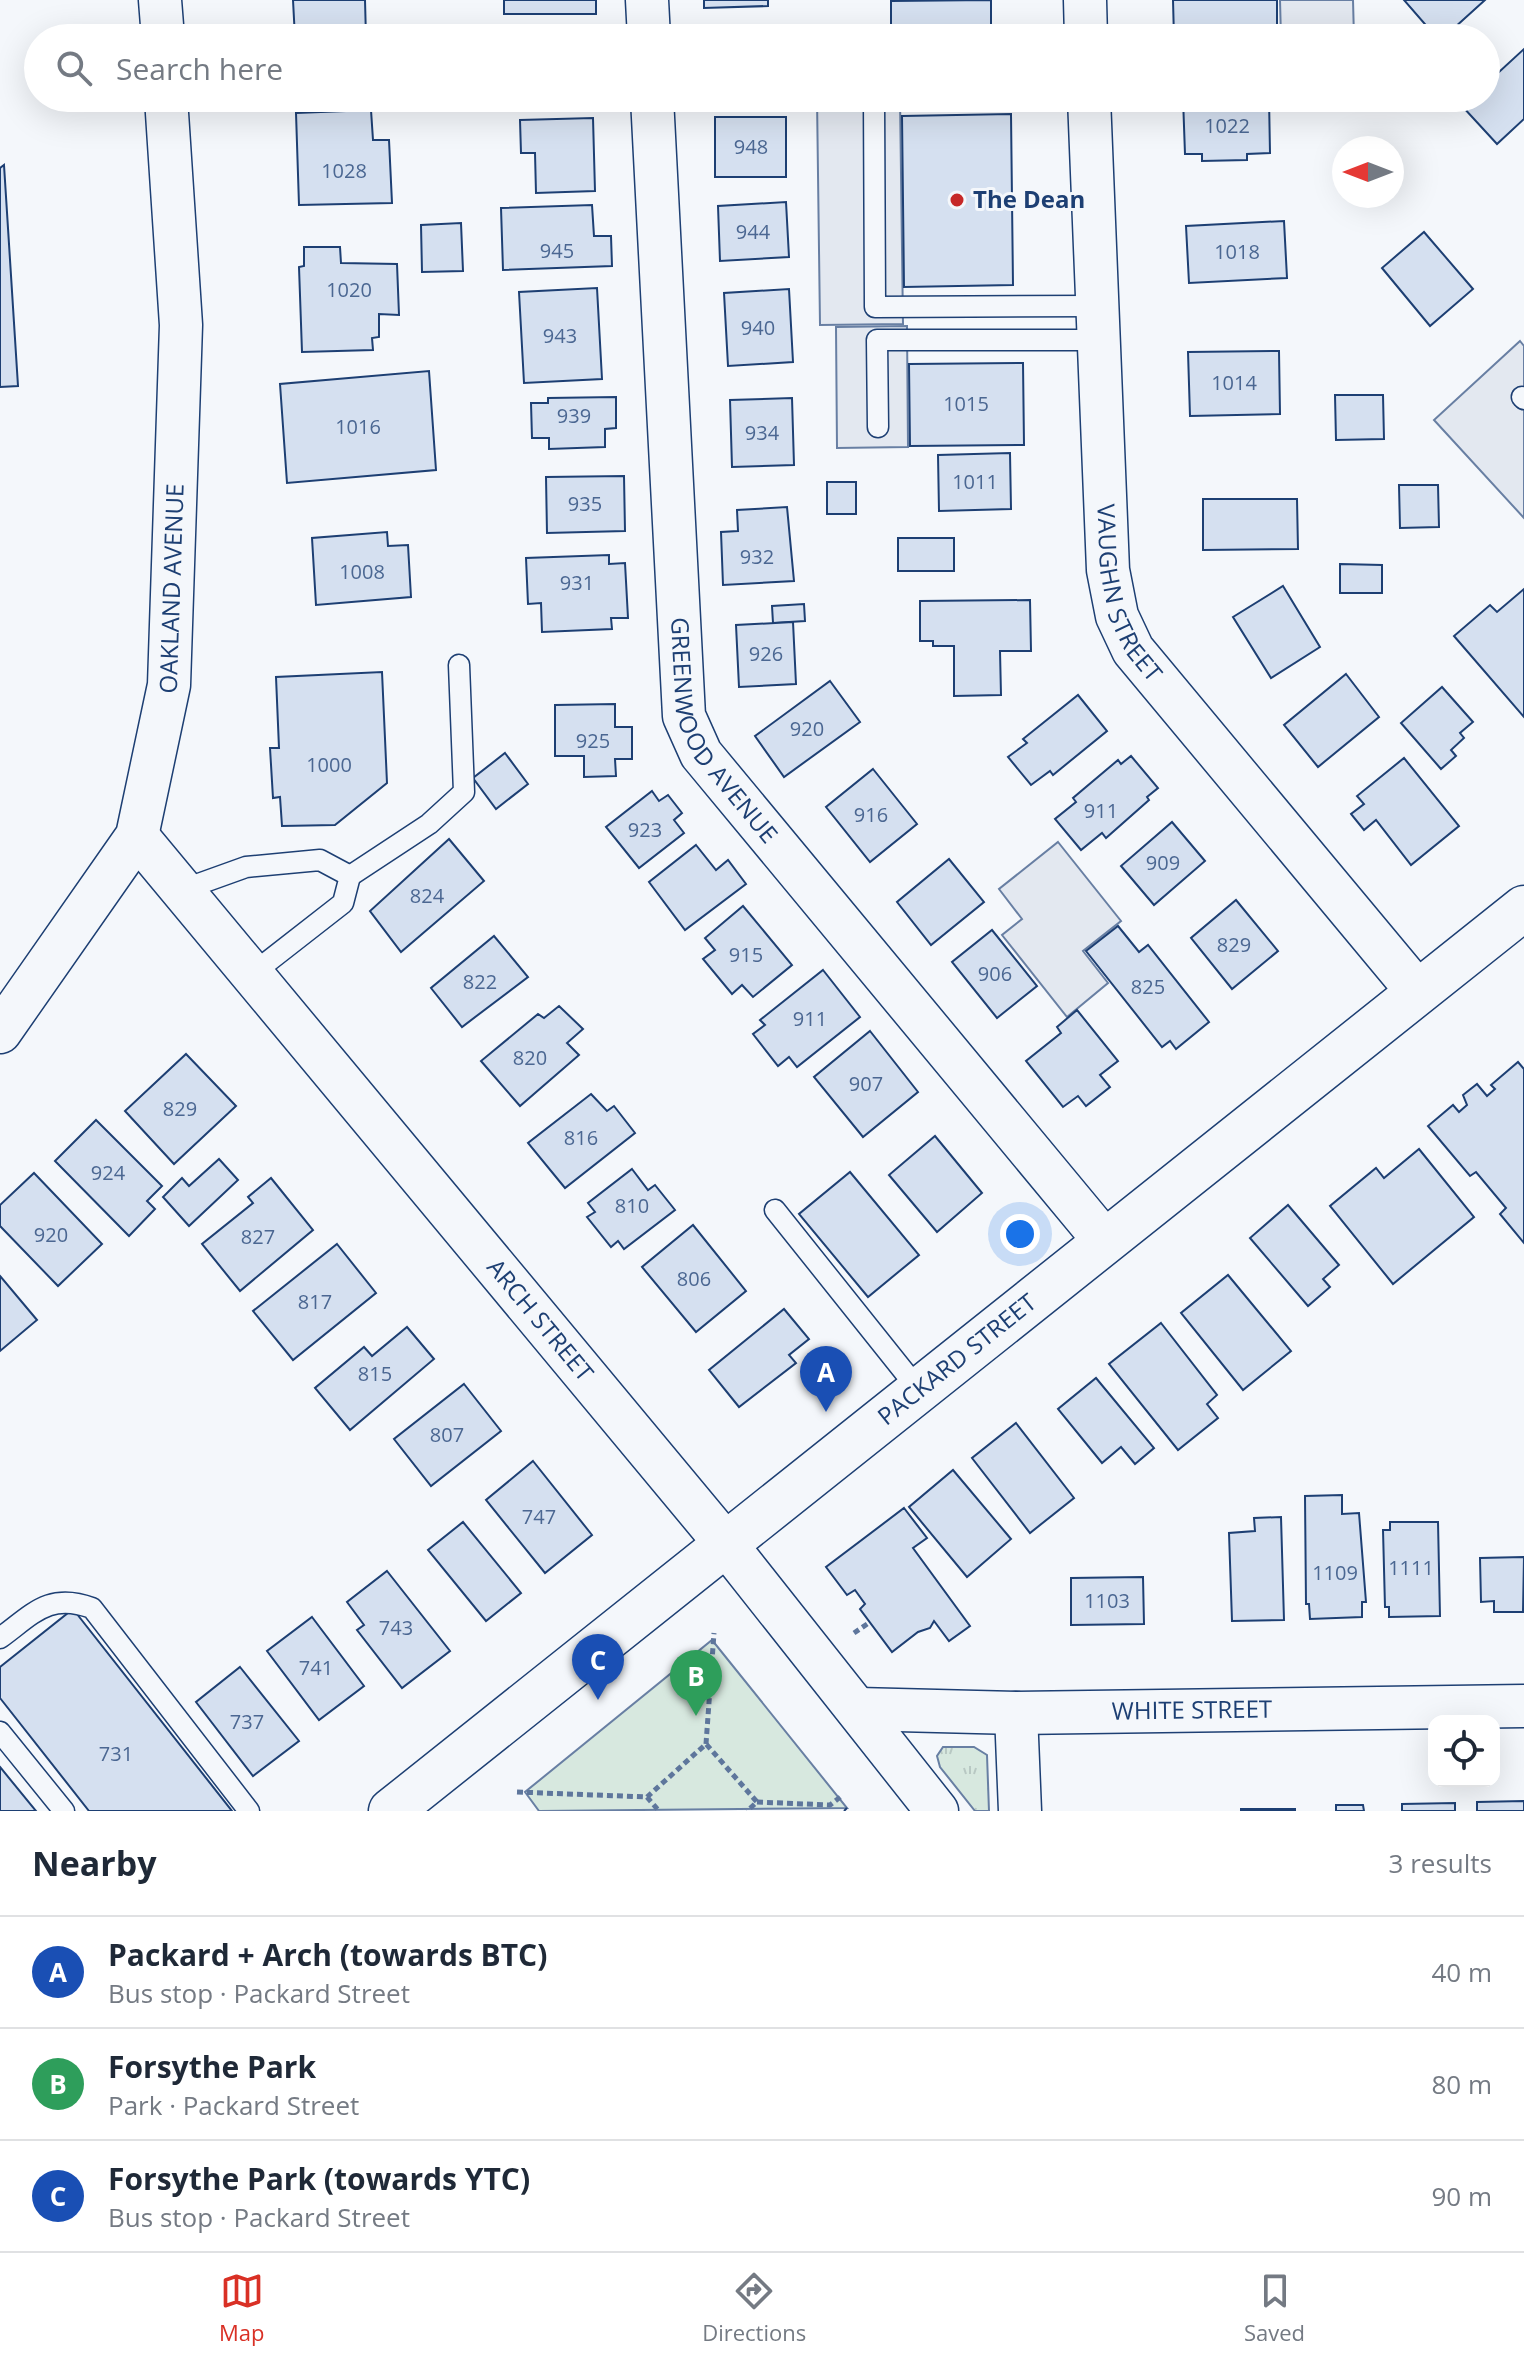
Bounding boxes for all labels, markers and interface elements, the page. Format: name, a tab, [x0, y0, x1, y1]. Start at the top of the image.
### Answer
search box	[24, 24, 1500, 112]
icon: search	[52, 46, 96, 90]
text: Search here	[116, 48, 283, 89]
house number: 1022	[1204, 112, 1250, 139]
house number: 948	[734, 133, 768, 160]
north arrow	[1332, 136, 1404, 208]
house number: 1028	[321, 157, 367, 184]
place label: The Dean	[973, 182, 1085, 215]
marker: The Dean	[948, 191, 966, 209]
house number: 944	[736, 218, 771, 245]
house number: 945	[540, 237, 574, 264]
house number: 1018	[1214, 238, 1260, 265]
house number: 1020	[326, 276, 372, 303]
house number: 940	[741, 314, 775, 341]
house number: 943	[543, 322, 577, 349]
house number: 1014	[1211, 369, 1257, 396]
house number: 1015	[943, 390, 989, 417]
house number: 939	[557, 402, 591, 429]
house number: 1016	[335, 413, 381, 440]
house number: 934	[745, 419, 780, 446]
house number: 1011	[952, 468, 998, 495]
street label: OAKLAND AVENUE	[151, 483, 191, 694]
house number: 935	[568, 490, 602, 517]
street label: VAUGHN STREET	[1090, 503, 1170, 688]
house number: 932	[740, 543, 774, 570]
house number: 1008	[339, 558, 385, 585]
house number: 931	[560, 569, 594, 596]
street label: GREENWOOD AVENUE	[664, 616, 786, 849]
house number: 926	[749, 640, 783, 667]
house number: 920	[790, 715, 824, 742]
house number: 925	[576, 727, 610, 754]
house number: 1000	[306, 751, 352, 778]
house number: 911	[1084, 797, 1118, 824]
house number: 916	[854, 801, 888, 828]
house number: 923	[628, 816, 662, 843]
house number: 909	[1146, 849, 1180, 876]
house number: 824	[410, 882, 445, 909]
house number: 829	[1217, 931, 1251, 958]
house number: 915	[729, 941, 763, 968]
house number: 906	[978, 960, 1012, 987]
house number: 822	[463, 968, 497, 995]
house number: 825	[1131, 973, 1165, 1000]
house number: 911	[793, 1005, 827, 1032]
house number: 820	[513, 1044, 547, 1071]
house number: 907	[849, 1070, 883, 1097]
house number: 829	[163, 1095, 197, 1122]
house number: 816	[564, 1124, 598, 1151]
house number: 924	[91, 1159, 126, 1186]
house number: 810	[615, 1192, 649, 1219]
your location	[1000, 1214, 1040, 1254]
house number: 920	[34, 1221, 68, 1248]
house number: 827	[241, 1223, 275, 1250]
street label: ARCH STREET	[480, 1251, 602, 1388]
house number: 806	[677, 1265, 711, 1292]
street label: PACKARD STREET	[870, 1285, 1042, 1432]
house number: 817	[298, 1288, 332, 1315]
pin: A	[800, 1346, 852, 1412]
house number: 815	[358, 1360, 392, 1387]
house number: 807	[430, 1421, 464, 1448]
house number: 747	[522, 1503, 556, 1530]
house number: 1111	[1388, 1554, 1434, 1581]
house number: 1109	[1312, 1559, 1358, 1586]
house number: 1103	[1084, 1587, 1130, 1614]
house number: 743	[379, 1614, 413, 1641]
pin: C	[572, 1634, 624, 1700]
pin: B	[670, 1650, 722, 1716]
house number: 741	[299, 1654, 333, 1681]
street label: WHITE STREET	[1111, 1691, 1272, 1727]
house number: 737	[230, 1708, 264, 1735]
map controls	[1428, 1715, 1500, 1787]
button: locate	[1428, 1715, 1500, 1787]
house number: 731	[99, 1740, 133, 1767]
text: Nearby	[32, 1840, 157, 1886]
text: 3 results	[1389, 1845, 1492, 1881]
text: Packard + Arch (towards BTC)	[108, 1934, 547, 1975]
text: A	[49, 1954, 67, 1990]
text: 40 m	[1431, 1954, 1492, 1990]
text: Bus stop · Packard Street	[108, 1975, 410, 2011]
text: Forsythe Park	[108, 2046, 316, 2087]
text: B	[49, 2066, 67, 2102]
text: 80 m	[1431, 2066, 1492, 2102]
text: Park · Packard Street	[108, 2087, 359, 2123]
text: Forsythe Park (towards YTC)	[108, 2158, 530, 2199]
text: C	[50, 2178, 66, 2214]
text: 90 m	[1431, 2178, 1492, 2214]
text: Bus stop · Packard Street	[108, 2199, 410, 2235]
tab: Map	[219, 2269, 264, 2347]
tab: Directions	[702, 2269, 806, 2347]
tab: Saved	[1244, 2269, 1305, 2347]

